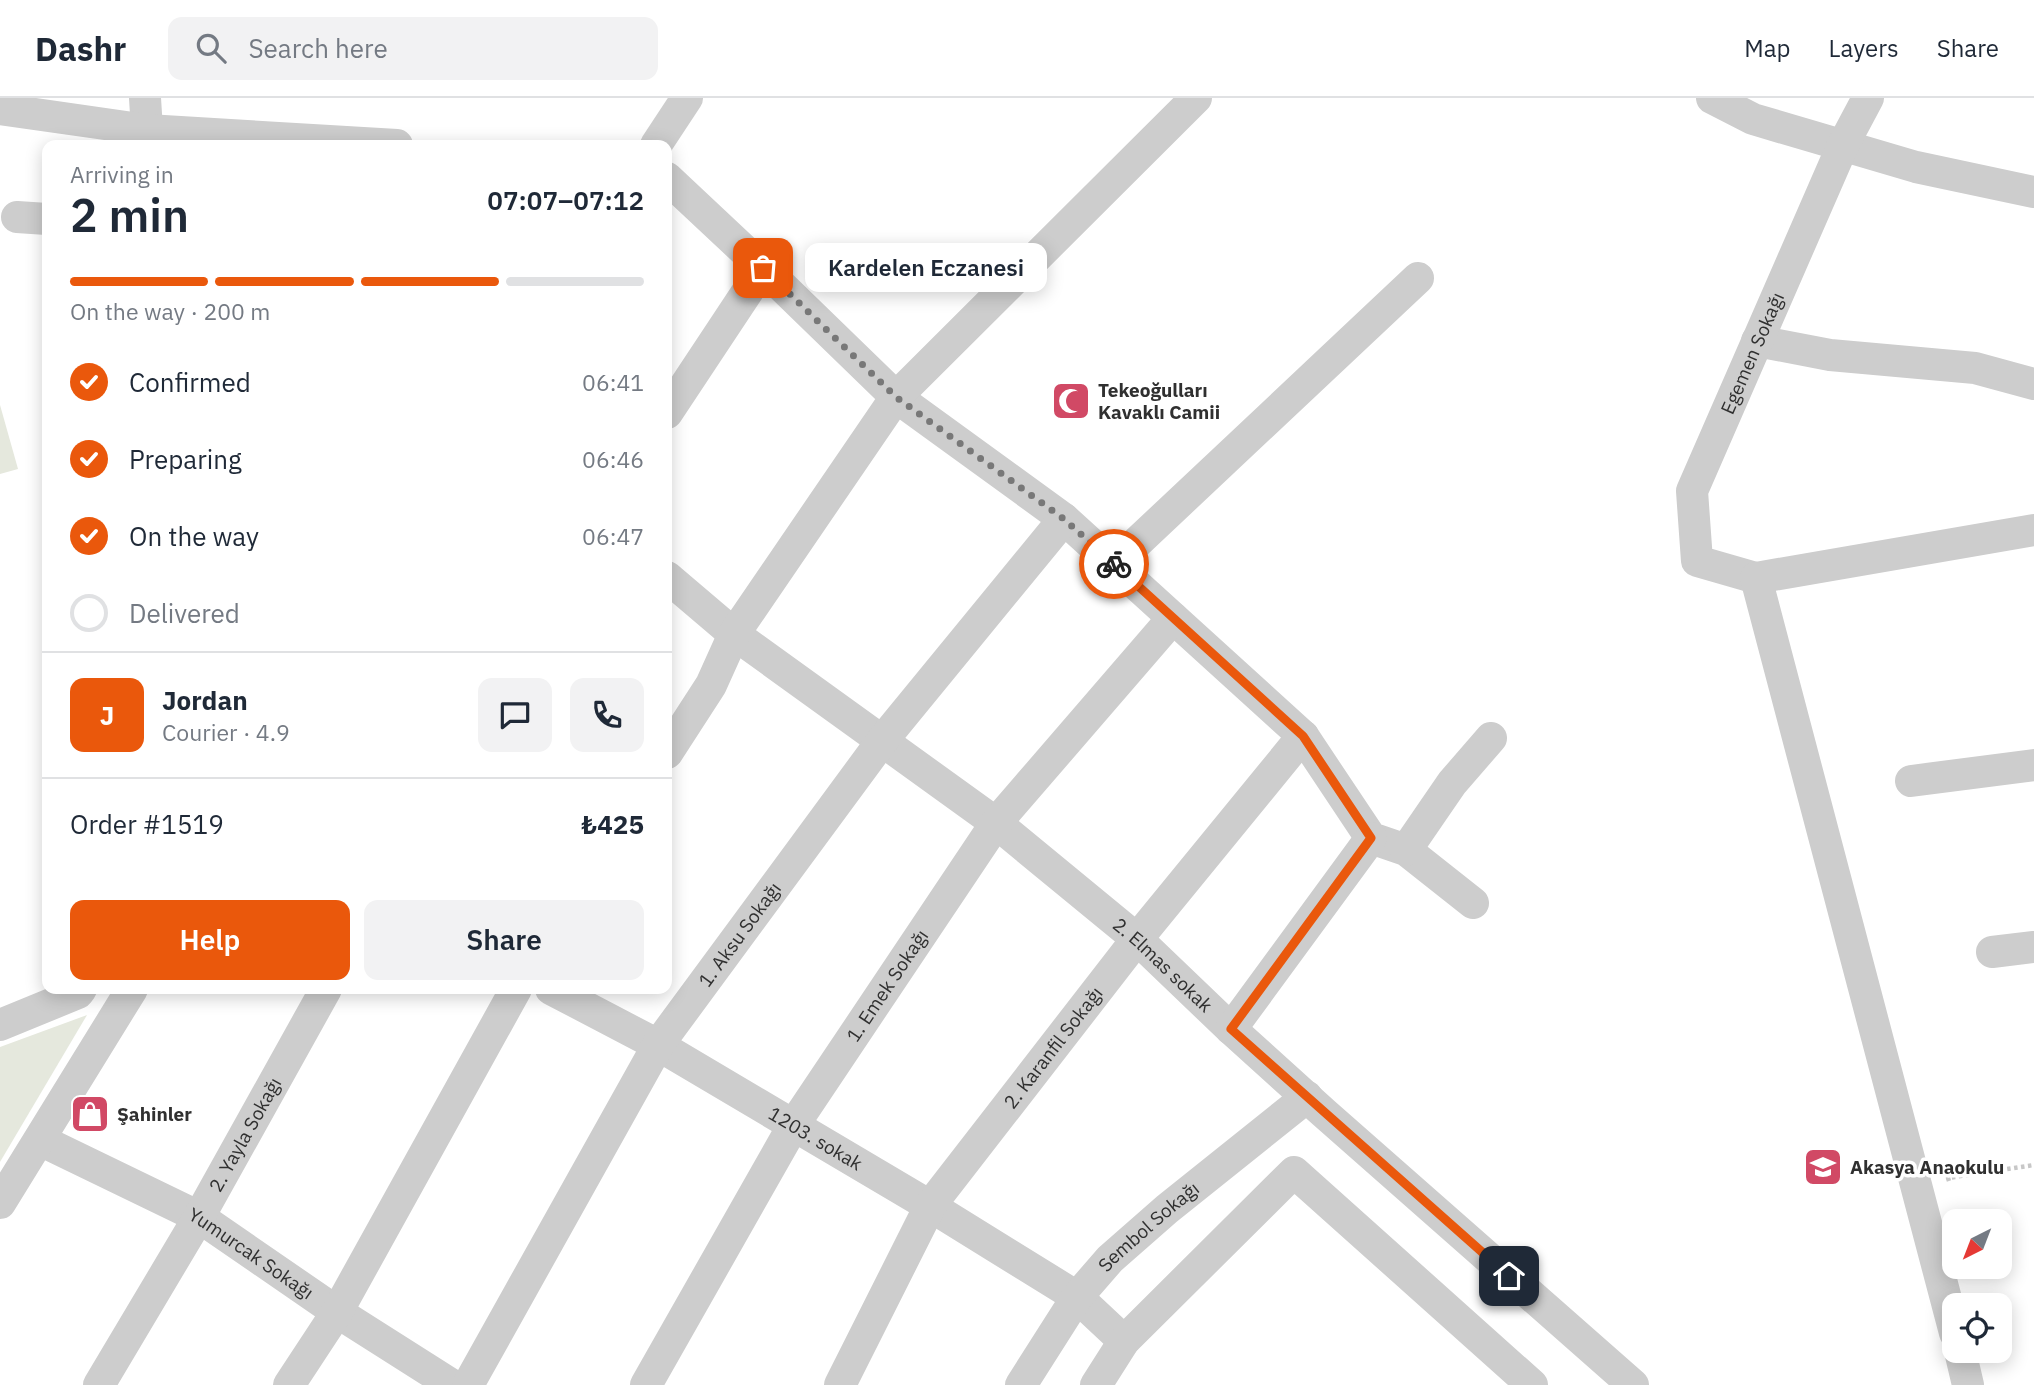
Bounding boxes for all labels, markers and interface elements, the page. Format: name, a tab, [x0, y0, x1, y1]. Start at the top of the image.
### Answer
search box	[168, 17, 658, 80]
text: Dashr	[35, 27, 126, 70]
icon: search	[192, 29, 230, 67]
text: Search here	[248, 31, 388, 65]
text: Map	[1744, 32, 1791, 64]
text: Layers	[1829, 32, 1899, 64]
text: Share	[1937, 32, 1999, 64]
text: Arriving in	[70, 159, 174, 189]
text: 07:07–07:12	[487, 183, 644, 217]
text: 2 min	[70, 185, 189, 245]
pin	[733, 238, 793, 298]
callout: Kardelen Eczanesi	[805, 244, 1046, 292]
icon: bag	[744, 249, 782, 287]
text: Kardelen Eczanesi	[828, 252, 1024, 282]
street label: Egemen Sokağı	[1715, 289, 1789, 418]
text: On the way · 200 m	[70, 296, 270, 326]
icon: check	[70, 363, 108, 401]
text: Confirmed	[129, 365, 251, 399]
text: 06:41	[582, 367, 644, 397]
place label: Tekeoğulları Kavaklı Camii	[1098, 378, 1220, 424]
mosque icon: Tekeoğulları Kavaklı Camii	[1050, 380, 1092, 422]
icon: check	[70, 440, 108, 478]
text: Preparing	[129, 442, 242, 476]
text: 06:46	[582, 444, 644, 474]
icon: check	[70, 517, 108, 555]
text: On the way	[129, 519, 259, 553]
text: 06:47	[582, 521, 644, 551]
courier	[1079, 529, 1149, 599]
icon: bike	[1095, 545, 1133, 583]
text: Delivered	[129, 596, 240, 630]
button: chat	[478, 678, 552, 752]
button: phone	[570, 678, 644, 752]
text: Jordan	[162, 683, 248, 717]
text: J	[100, 698, 114, 732]
text: Courier · 4.9	[162, 717, 290, 747]
text: Order #1519	[70, 807, 224, 841]
text: ₺425	[581, 807, 644, 841]
street label: 1. Aksu Sokağı	[693, 877, 786, 991]
button: Help	[70, 900, 350, 980]
button: Share	[364, 900, 644, 980]
street label: 2. Elmas sokak	[1108, 912, 1218, 1017]
street label: 1. Emek Sokağı	[841, 925, 933, 1046]
street label: 2. Karanfil Sokağı	[998, 982, 1108, 1113]
street label: 2. Yayla Sokağı	[204, 1073, 286, 1196]
shop icon: Şahinler	[69, 1093, 111, 1135]
street label: 1203. sokak	[764, 1101, 867, 1175]
place label: Şahinler	[117, 1102, 192, 1126]
school or university icon: Akasya Anaokulu	[1802, 1146, 1844, 1188]
place label: Akasya Anaokulu	[1850, 1155, 2004, 1179]
street label: Sembol Sokağı	[1093, 1176, 1204, 1276]
street label: Yumurcak Sokağı	[185, 1202, 318, 1304]
north arrow	[1942, 1209, 2012, 1279]
map controls	[1942, 1209, 2012, 1363]
pin	[1479, 1246, 1539, 1306]
icon: home	[1490, 1257, 1528, 1295]
button: locate	[1942, 1293, 2012, 1363]

